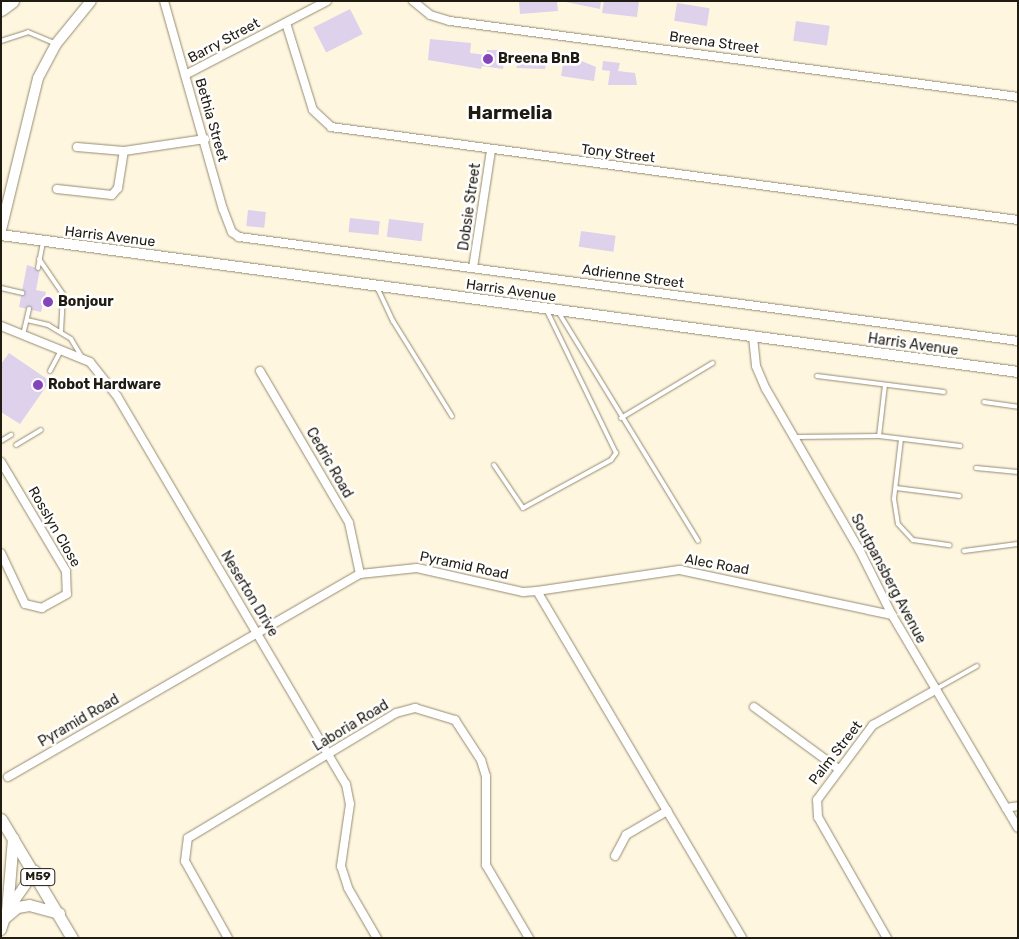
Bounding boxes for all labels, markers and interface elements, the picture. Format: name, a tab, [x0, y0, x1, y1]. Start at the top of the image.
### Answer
street label: Barry Street	[185, 15, 263, 67]
street label: Breena Street	[668, 28, 760, 58]
place label: Breena BnB	[498, 51, 580, 67]
marker: Breena BnB	[482, 53, 494, 65]
street label: Bethia Street	[191, 76, 231, 164]
district label: Harmelia	[468, 102, 552, 124]
street label: Tony Street	[580, 141, 656, 167]
street label: Dobsie Street	[456, 162, 484, 252]
street label: Harris Avenue	[64, 223, 156, 251]
street label: Adrienne Street	[581, 262, 685, 292]
street label: Harris Avenue	[465, 276, 557, 306]
place label: Bonjour	[58, 294, 114, 310]
marker: Bonjour	[42, 296, 54, 308]
street label: Harris Avenue	[867, 330, 959, 360]
place label: Robot Hardware	[48, 377, 161, 393]
marker: Robot Hardware	[32, 379, 44, 391]
street label: Cedric Road	[302, 425, 356, 501]
street label: Rosslyn Close	[24, 484, 84, 570]
street label: Soutpansberg Avenue	[847, 511, 929, 647]
street label: Neserton Drive	[217, 548, 281, 640]
street label: Pyramid Road	[418, 548, 510, 584]
street label: Alec Road	[684, 551, 750, 579]
street label: Pyramid Road	[36, 691, 122, 751]
street label: Laboria Road	[310, 697, 392, 755]
street label: Palm Street	[806, 718, 866, 788]
road number: M59	[19, 868, 57, 886]

